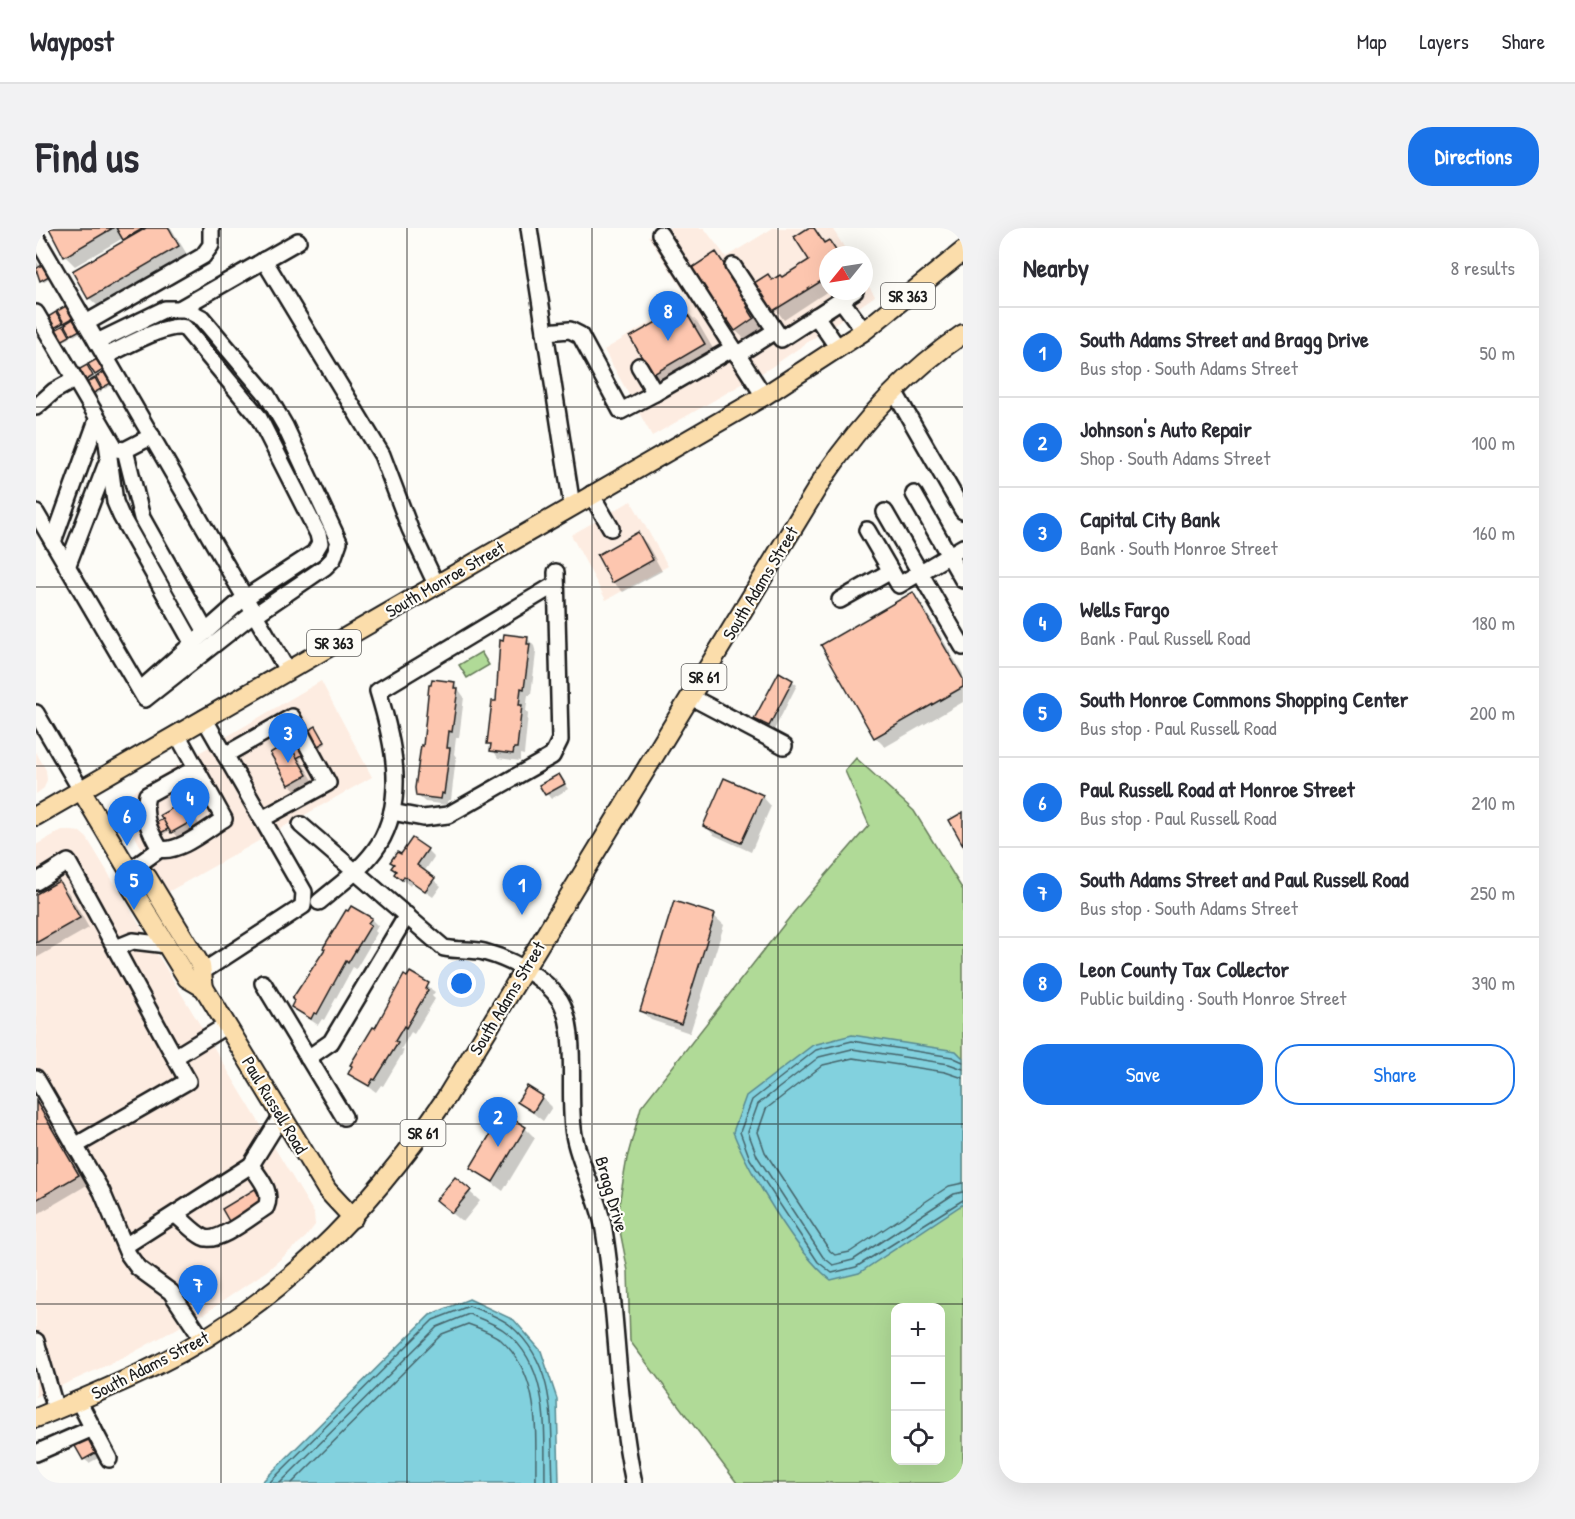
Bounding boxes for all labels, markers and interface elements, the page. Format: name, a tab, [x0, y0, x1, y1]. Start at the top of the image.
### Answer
text: Waypost	[30, 22, 114, 60]
text: Map	[1357, 27, 1386, 56]
text: Layers	[1419, 27, 1469, 56]
text: Share	[1502, 27, 1545, 56]
button: Directions	[1408, 127, 1539, 186]
text: Find us	[36, 128, 139, 185]
north arrow	[819, 246, 873, 300]
text: Nearby	[1023, 250, 1089, 285]
text: 8 results	[1450, 254, 1515, 281]
road number: SR 363	[881, 283, 935, 309]
pin: 8	[648, 291, 688, 341]
text: South Adams Street and Bragg Drive	[1080, 324, 1369, 354]
text: 1	[1039, 339, 1046, 366]
text: 50 m	[1479, 339, 1515, 366]
text: Bus stop · South Adams Street	[1080, 354, 1298, 381]
text: Johnson's Auto Repair	[1080, 414, 1252, 444]
text: 2	[1038, 429, 1047, 456]
text: 100 m	[1472, 429, 1515, 456]
text: Shop · South Adams Street	[1080, 444, 1270, 471]
text: Capital City Bank	[1080, 504, 1220, 534]
text: 3	[1038, 519, 1047, 546]
text: 160 m	[1473, 519, 1515, 546]
street label: South Adams Street	[716, 521, 804, 645]
street label: South Monroe Street	[381, 534, 510, 623]
text: Bank · South Monroe Street	[1080, 534, 1278, 561]
text: Wells Fargo	[1080, 594, 1169, 624]
text: 4	[1039, 609, 1046, 636]
text: 180 m	[1472, 609, 1515, 636]
text: Bank · Paul Russell Road	[1080, 624, 1250, 651]
road number: SR 363	[307, 630, 361, 656]
road number: SR 61	[682, 664, 726, 690]
text: South Monroe Commons Shopping Center	[1080, 684, 1408, 714]
text: 5	[1038, 699, 1047, 726]
text: 200 m	[1470, 699, 1515, 726]
pin: 3	[268, 714, 308, 763]
text: Bus stop · Paul Russell Road	[1080, 714, 1277, 741]
text: Paul Russell Road at Monroe Street	[1080, 774, 1355, 804]
pin: 4	[170, 778, 210, 828]
text: 6	[1039, 789, 1046, 816]
text: 210 m	[1471, 789, 1515, 816]
pin: 6	[108, 796, 146, 846]
text: Bus stop · Paul Russell Road	[1080, 804, 1277, 831]
pin: 5	[114, 860, 154, 910]
text: South Adams Street and Paul Russell Road	[1080, 864, 1409, 894]
pin: 1	[502, 866, 542, 915]
text: 7	[1038, 879, 1047, 906]
text: 250 m	[1470, 879, 1515, 906]
text: Bus stop · South Adams Street	[1080, 894, 1298, 921]
street label: South Adams Street	[463, 936, 551, 1060]
text: Leon County Tax Collector	[1080, 954, 1289, 984]
your location	[447, 969, 476, 998]
text: 8	[1038, 969, 1047, 996]
text: 390 m	[1472, 969, 1515, 996]
text: Public building · South Monroe Street	[1080, 984, 1346, 1011]
button: Save	[1023, 1044, 1263, 1105]
button: Share	[1275, 1044, 1515, 1105]
street label: Paul Russell Road	[236, 1052, 314, 1158]
pin: 2	[478, 1098, 518, 1147]
road number: SR 61	[400, 1120, 446, 1146]
street label: Bragg Drive	[589, 1153, 635, 1235]
pin: 7	[178, 1266, 218, 1315]
map controls	[891, 1303, 945, 1465]
button: +	[891, 1303, 945, 1357]
street label: South Adams Street	[87, 1324, 214, 1405]
button: −	[891, 1357, 945, 1411]
button: locate	[891, 1411, 945, 1465]

